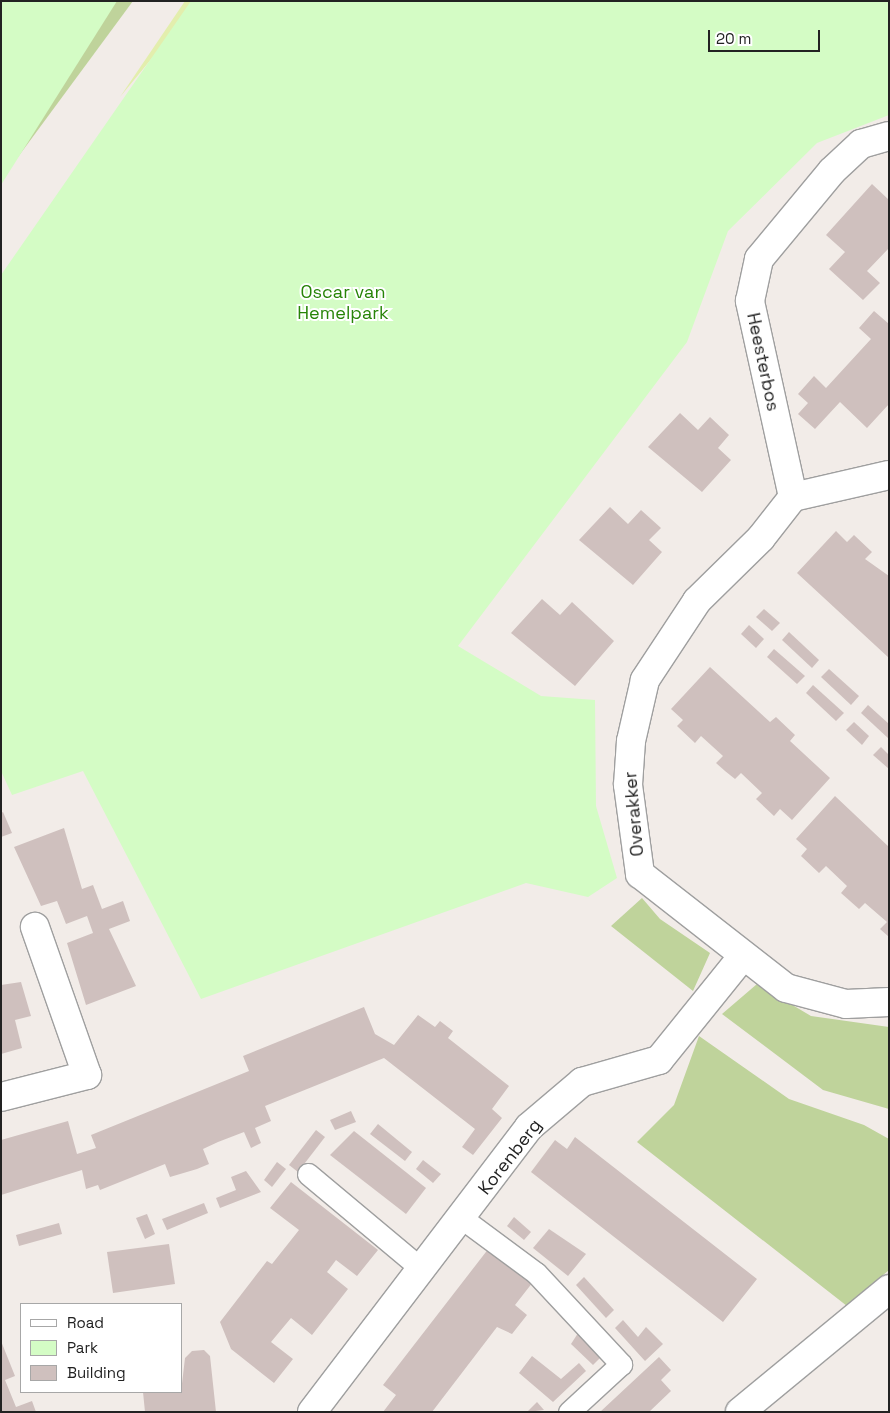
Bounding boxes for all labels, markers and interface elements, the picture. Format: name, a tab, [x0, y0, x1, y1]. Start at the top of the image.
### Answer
scale bar	[710, 20, 822, 52]
text: 20 m	[716, 29, 751, 48]
park label: Oscar van Hemelpark	[297, 282, 389, 324]
street label: Heesterbos	[742, 311, 784, 413]
street label: Overakker	[620, 771, 648, 857]
street label: Korenberg	[474, 1115, 546, 1199]
legend	[20, 1303, 182, 1393]
text: Road	[67, 1313, 104, 1332]
text: Park	[67, 1338, 98, 1357]
text: Building	[67, 1363, 126, 1382]

